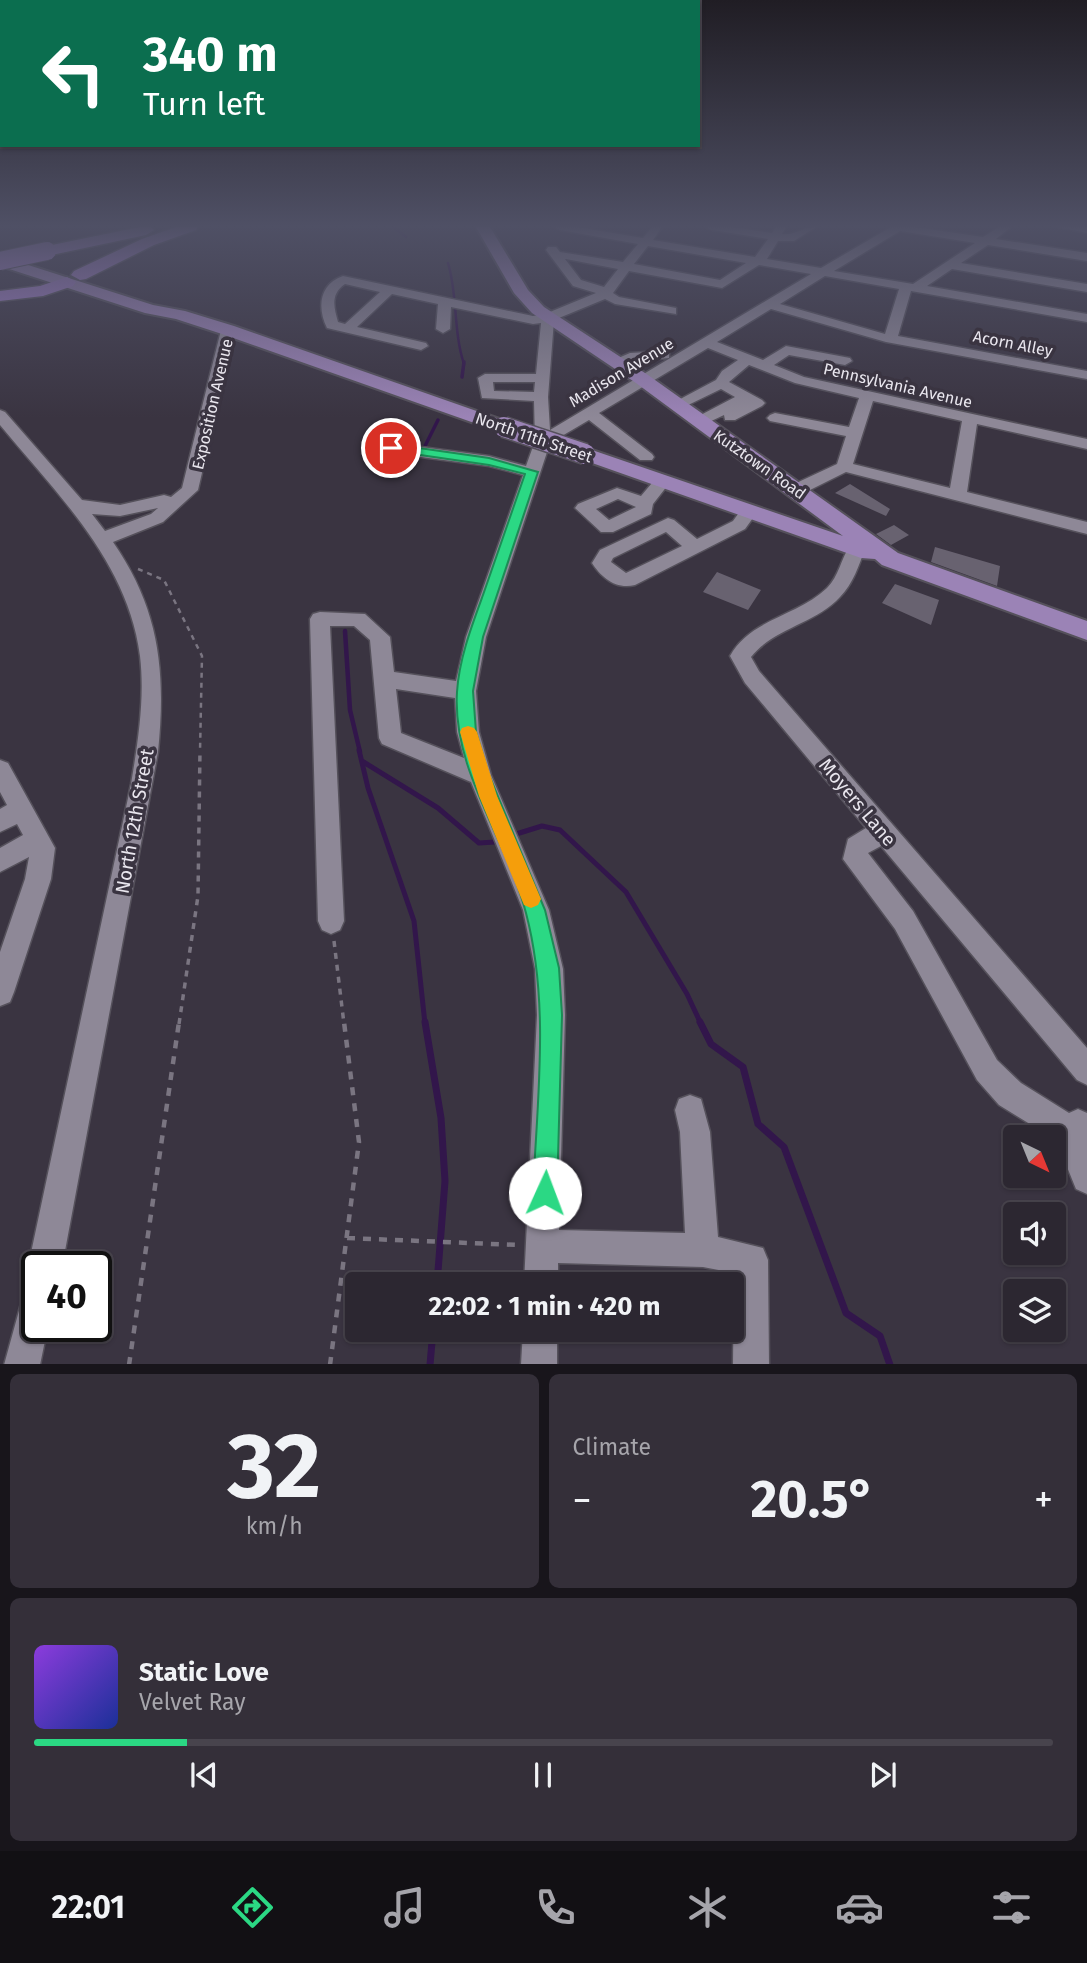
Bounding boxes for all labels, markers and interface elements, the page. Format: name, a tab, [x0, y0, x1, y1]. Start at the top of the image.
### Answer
text: 340 m	[143, 25, 278, 84]
icon: left	[28, 28, 119, 119]
text: Turn left	[143, 85, 265, 123]
street label: Acorn Alley	[972, 326, 1054, 361]
street label: Madison Avenue	[565, 334, 677, 411]
street label: Exposition Avenue	[188, 337, 237, 471]
street label: Pennsylvania Avenue	[822, 359, 974, 412]
street label: North 11th Street	[473, 409, 595, 466]
pin	[361, 418, 421, 478]
street label: Kutztown Road	[710, 426, 809, 503]
icon: arrive	[372, 429, 410, 467]
street label: North 12th Street	[110, 747, 159, 895]
street label: Moyers Lane	[814, 754, 901, 851]
north arrow	[1003, 1125, 1066, 1188]
map controls	[1003, 1125, 1066, 1342]
position arrow	[508, 1156, 582, 1230]
button: sound	[1003, 1202, 1066, 1265]
speed limit sign: 40	[21, 1251, 112, 1342]
button: layers	[1003, 1279, 1066, 1342]
text: 22:02 · 1 min · 420 m	[428, 1291, 661, 1322]
text: 32	[228, 1412, 321, 1521]
text: Climate	[573, 1433, 651, 1461]
text: 20.5°	[750, 1468, 875, 1531]
text: −	[573, 1477, 592, 1523]
text: +	[1034, 1477, 1053, 1523]
text: km/h	[246, 1512, 303, 1540]
text: Static Love	[139, 1657, 269, 1688]
text: Velvet Ray	[139, 1688, 246, 1716]
icon: previous	[185, 1756, 223, 1794]
icon: pause	[524, 1756, 562, 1794]
icon: next	[864, 1756, 902, 1794]
icon: directions	[228, 1883, 277, 1932]
icon: music	[380, 1883, 429, 1932]
icon: phone	[531, 1883, 580, 1932]
icon: climate	[683, 1883, 732, 1932]
icon: car	[835, 1883, 884, 1932]
icon: filters	[987, 1883, 1036, 1932]
text: 22:01	[51, 1888, 125, 1926]

